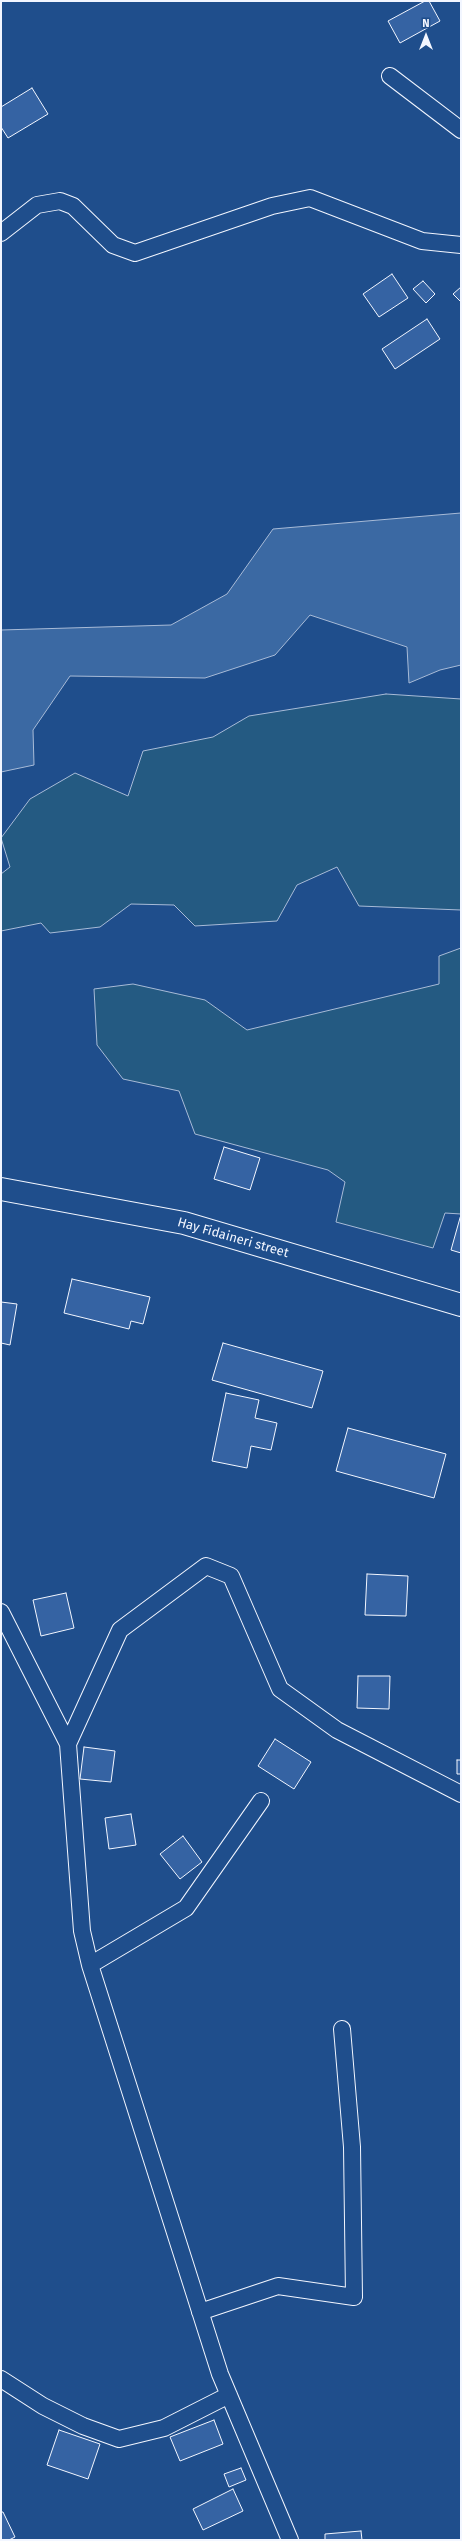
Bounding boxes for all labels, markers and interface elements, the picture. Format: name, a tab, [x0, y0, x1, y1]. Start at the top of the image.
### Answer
north arrow	[406, 16, 446, 56]
text: N	[422, 17, 430, 30]
street label: Hay Fidaineri street	[176, 1215, 290, 1261]

